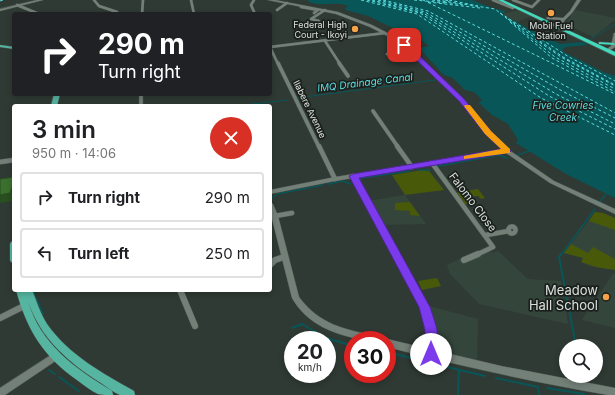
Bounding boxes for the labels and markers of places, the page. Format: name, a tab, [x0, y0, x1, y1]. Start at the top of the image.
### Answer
marker: Mobil Fuel Station	[546, 8, 556, 18]
place label: Federal High Court - Ikoyi	[293, 19, 347, 40]
place label: Mobil Fuel Station	[529, 20, 573, 41]
marker: Federal High Court - Ikoyi	[350, 24, 360, 34]
pin	[387, 28, 421, 62]
place label: Meadow Hall School	[529, 282, 598, 313]
marker: Meadow Hall School	[601, 292, 611, 302]

